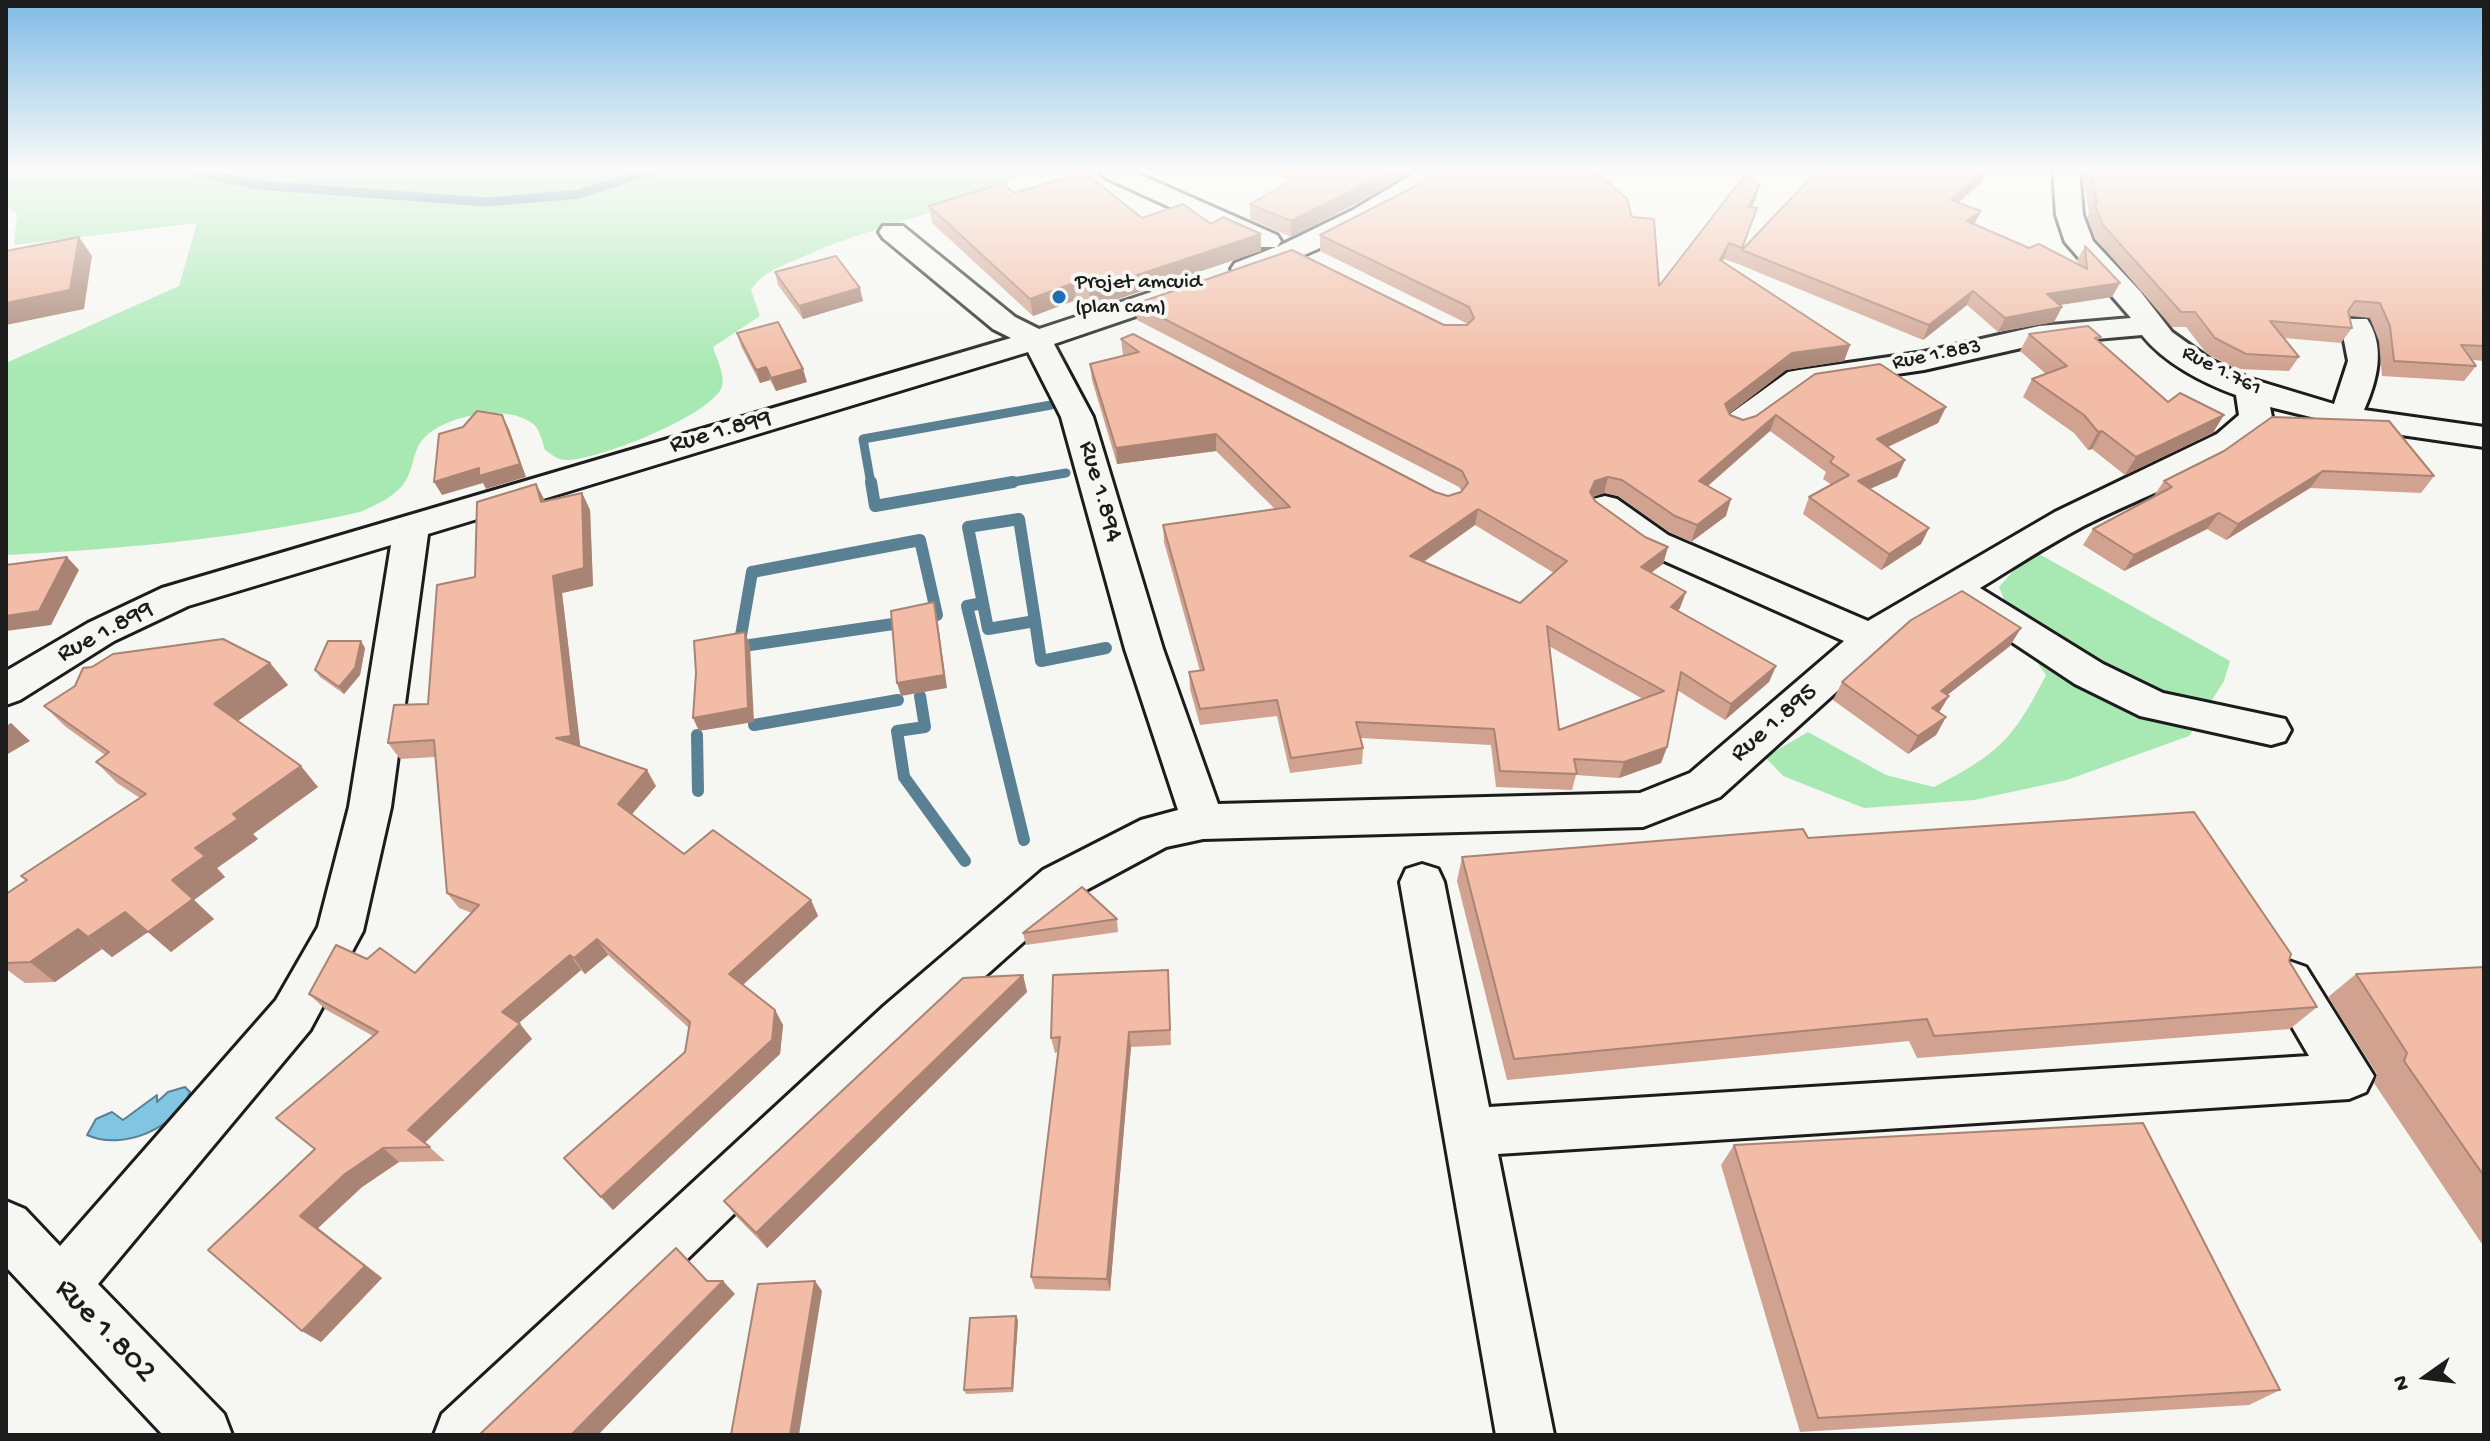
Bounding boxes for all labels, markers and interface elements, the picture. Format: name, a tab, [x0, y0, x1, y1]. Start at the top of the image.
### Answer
place label: Projet amcuid (plan cam)	[1075, 271, 1202, 322]
marker: Projet amcuid (plan cam)	[1050, 288, 1068, 306]
street label: Rue 1.883	[1890, 334, 1984, 378]
street label: Rue 1.761	[2177, 341, 2265, 403]
street label: Rue 1.899	[667, 404, 775, 462]
street label: Rue 1.894	[1070, 438, 1128, 546]
street label: Rue 1.899	[53, 595, 159, 671]
street label: Rue 1.895	[1725, 678, 1825, 770]
street label: Rue 1.802	[45, 1272, 163, 1392]
north arrow	[2386, 1337, 2466, 1417]
text: N	[2388, 1373, 2417, 1393]

